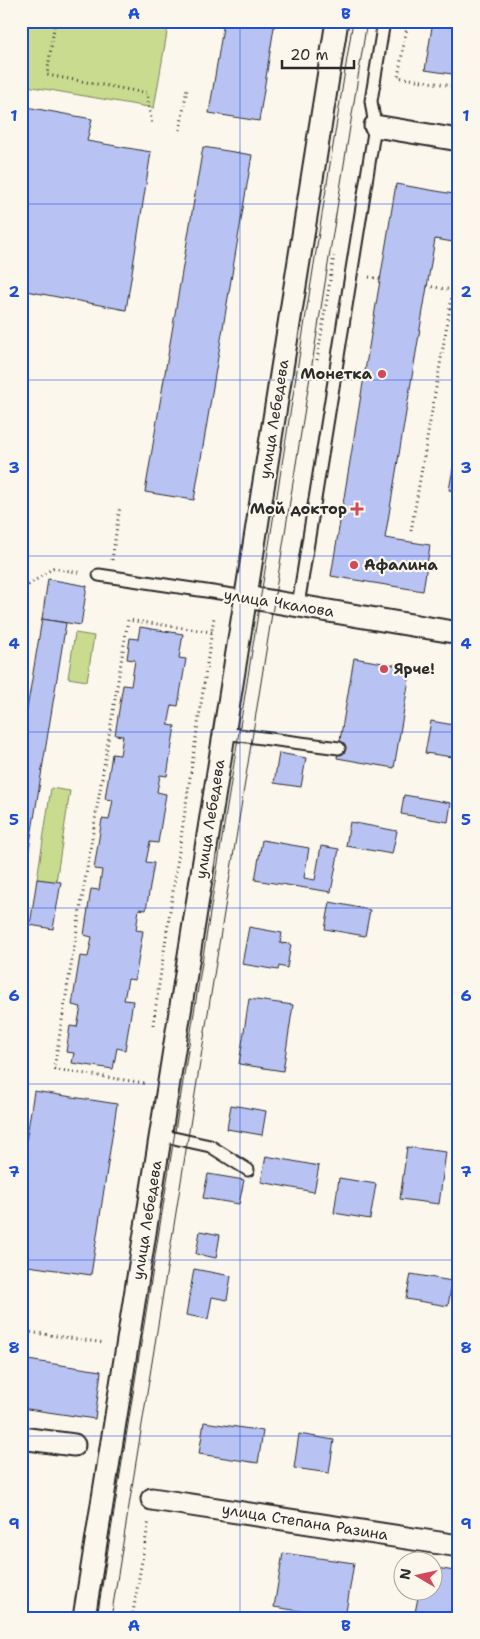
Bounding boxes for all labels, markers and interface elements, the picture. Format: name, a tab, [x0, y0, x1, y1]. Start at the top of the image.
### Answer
text: A	[128, 3, 140, 24]
text: B	[341, 3, 351, 24]
scale bar	[282, 38, 355, 70]
text: 20 m	[290, 45, 329, 65]
text: 1	[10, 105, 18, 126]
text: 1	[462, 105, 470, 126]
text: 2	[8, 281, 20, 302]
text: 2	[460, 281, 472, 302]
street label: улица Лебедева	[255, 357, 293, 480]
place label: Монетка	[300, 364, 373, 384]
marker: Монетка	[376, 368, 388, 380]
text: 3	[8, 457, 20, 478]
text: 3	[460, 457, 472, 478]
place label: Мой доктор	[250, 499, 347, 519]
marker: Мой доктор	[351, 503, 363, 515]
place label: Афалина	[364, 555, 439, 575]
marker: Афалина	[348, 559, 360, 571]
street label: улица Чкалова	[223, 584, 336, 622]
text: 4	[8, 633, 20, 654]
text: 4	[460, 633, 472, 654]
place label: Ярче!	[394, 659, 435, 679]
marker: Ярче!	[378, 663, 390, 675]
street label: улица Лебедева	[191, 757, 229, 880]
text: 5	[9, 809, 19, 830]
text: 5	[461, 809, 471, 830]
text: 6	[8, 985, 20, 1006]
text: 6	[460, 985, 472, 1006]
street label: улица Лебедева	[128, 1158, 166, 1281]
text: 7	[8, 1161, 20, 1182]
text: 7	[460, 1161, 472, 1182]
text: 8	[8, 1337, 20, 1358]
text: 8	[460, 1337, 472, 1358]
street label: улица Степана Разина	[220, 1499, 390, 1545]
text: 9	[8, 1513, 20, 1534]
text: 9	[460, 1513, 472, 1534]
north arrow	[392, 1552, 442, 1602]
text: N	[395, 1567, 415, 1581]
text: A	[128, 1615, 140, 1636]
text: B	[341, 1615, 351, 1636]

